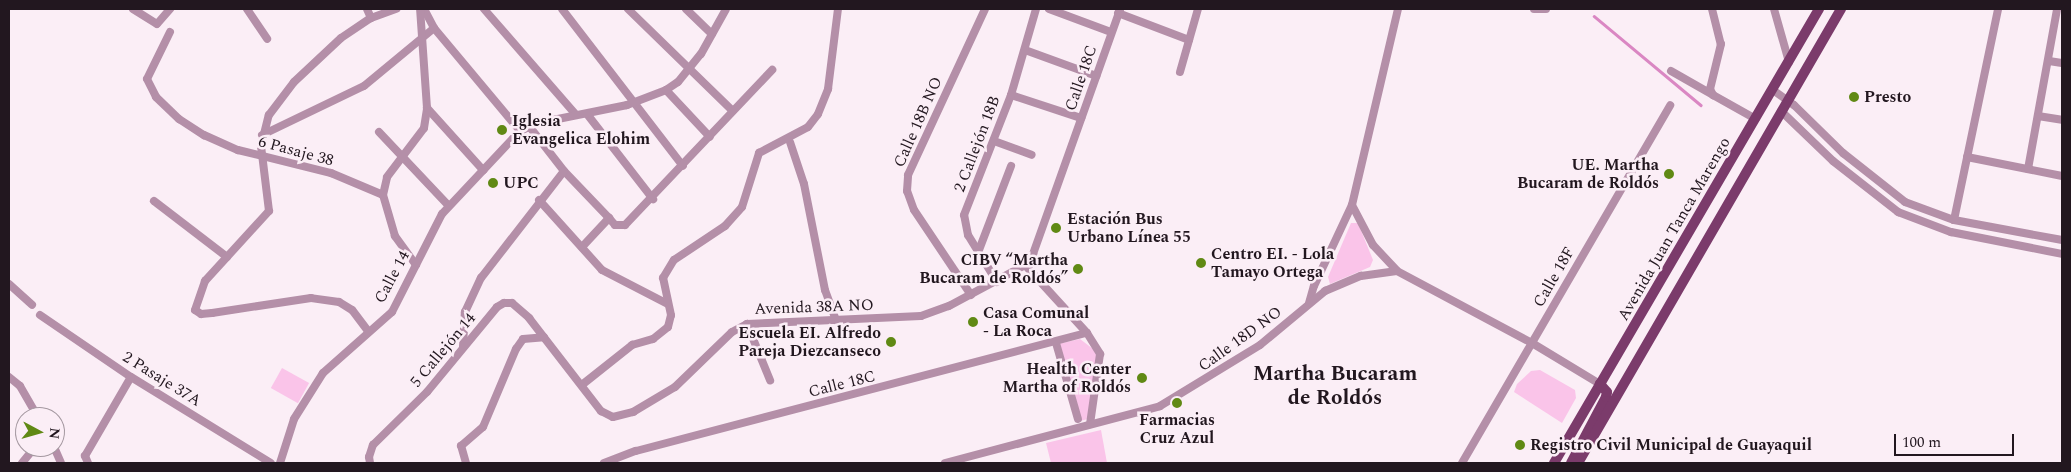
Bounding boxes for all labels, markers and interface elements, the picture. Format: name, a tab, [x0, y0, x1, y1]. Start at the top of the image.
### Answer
street label: Calle 18C	[1061, 43, 1101, 113]
street label: Calle 18B NO	[890, 74, 946, 170]
place label: Presto	[1864, 87, 1911, 107]
marker: Presto	[1848, 91, 1860, 103]
street label: 2 Callejón 18B	[950, 93, 1004, 195]
place label: Iglesia Evangelica Elohim	[512, 111, 650, 149]
marker: Iglesia Evangelica Elohim	[496, 124, 508, 136]
street label: 6 Pasaje 38	[256, 132, 336, 170]
street label: Avenida Juan Tanca Marengo	[1614, 134, 1734, 324]
place label: UE. Martha Bucaram de Roldós	[1517, 155, 1659, 193]
marker: UE. Martha Bucaram de Roldós	[1663, 168, 1675, 180]
place label: UPC	[503, 173, 539, 193]
marker: UPC	[487, 177, 499, 189]
place label: Estación Bus Urbano Línea 55	[1067, 209, 1191, 247]
marker: Estación Bus Urbano Línea 55	[1049, 221, 1063, 235]
street label: Calle 18F	[1529, 243, 1579, 311]
place label: Centro EI. - Lola Tamayo Ortega	[1211, 244, 1334, 282]
street label: Calle 14	[370, 248, 414, 306]
place label: CIBV “Martha Bucaram de Roldós”	[919, 250, 1068, 288]
marker: Centro EI. - Lola Tamayo Ortega	[1195, 257, 1207, 269]
marker: CIBV “Martha Bucaram de Roldós”	[1072, 263, 1084, 275]
street label: Avenida 38A NO	[754, 295, 874, 319]
street label: Calle 18D NO	[1194, 302, 1286, 376]
place label: Casa Comunal - La Roca	[983, 303, 1089, 341]
street label: 5 Callejón 14	[406, 309, 480, 391]
marker: Casa Comunal - La Roca	[967, 316, 979, 328]
place label: Escuela EI. Alfredo Pareja Diezcanseco	[738, 323, 881, 361]
marker: Escuela EI. Alfredo Pareja Diezcanseco	[885, 336, 897, 348]
street label: 2 Pasaje 37A	[119, 347, 205, 411]
place label: Health Center Martha of Roldós	[1003, 359, 1131, 397]
district label: Martha Bucaram de Roldós	[1253, 361, 1417, 411]
street label: Calle 18C	[807, 366, 877, 402]
marker: Health Center Martha of Roldós	[1135, 371, 1149, 385]
marker: Farmacias Cruz Azul	[1171, 397, 1183, 409]
north arrow	[15, 407, 65, 457]
place label: Farmacias Cruz Azul	[1139, 410, 1215, 448]
scale bar	[1896, 424, 2016, 456]
text: N	[43, 427, 65, 440]
text: 100 m	[1902, 431, 1941, 454]
place label: Registro Civil Municipal de Guayaquil	[1530, 435, 1812, 455]
marker: Registro Civil Municipal de Guayaquil	[1514, 439, 1526, 451]

